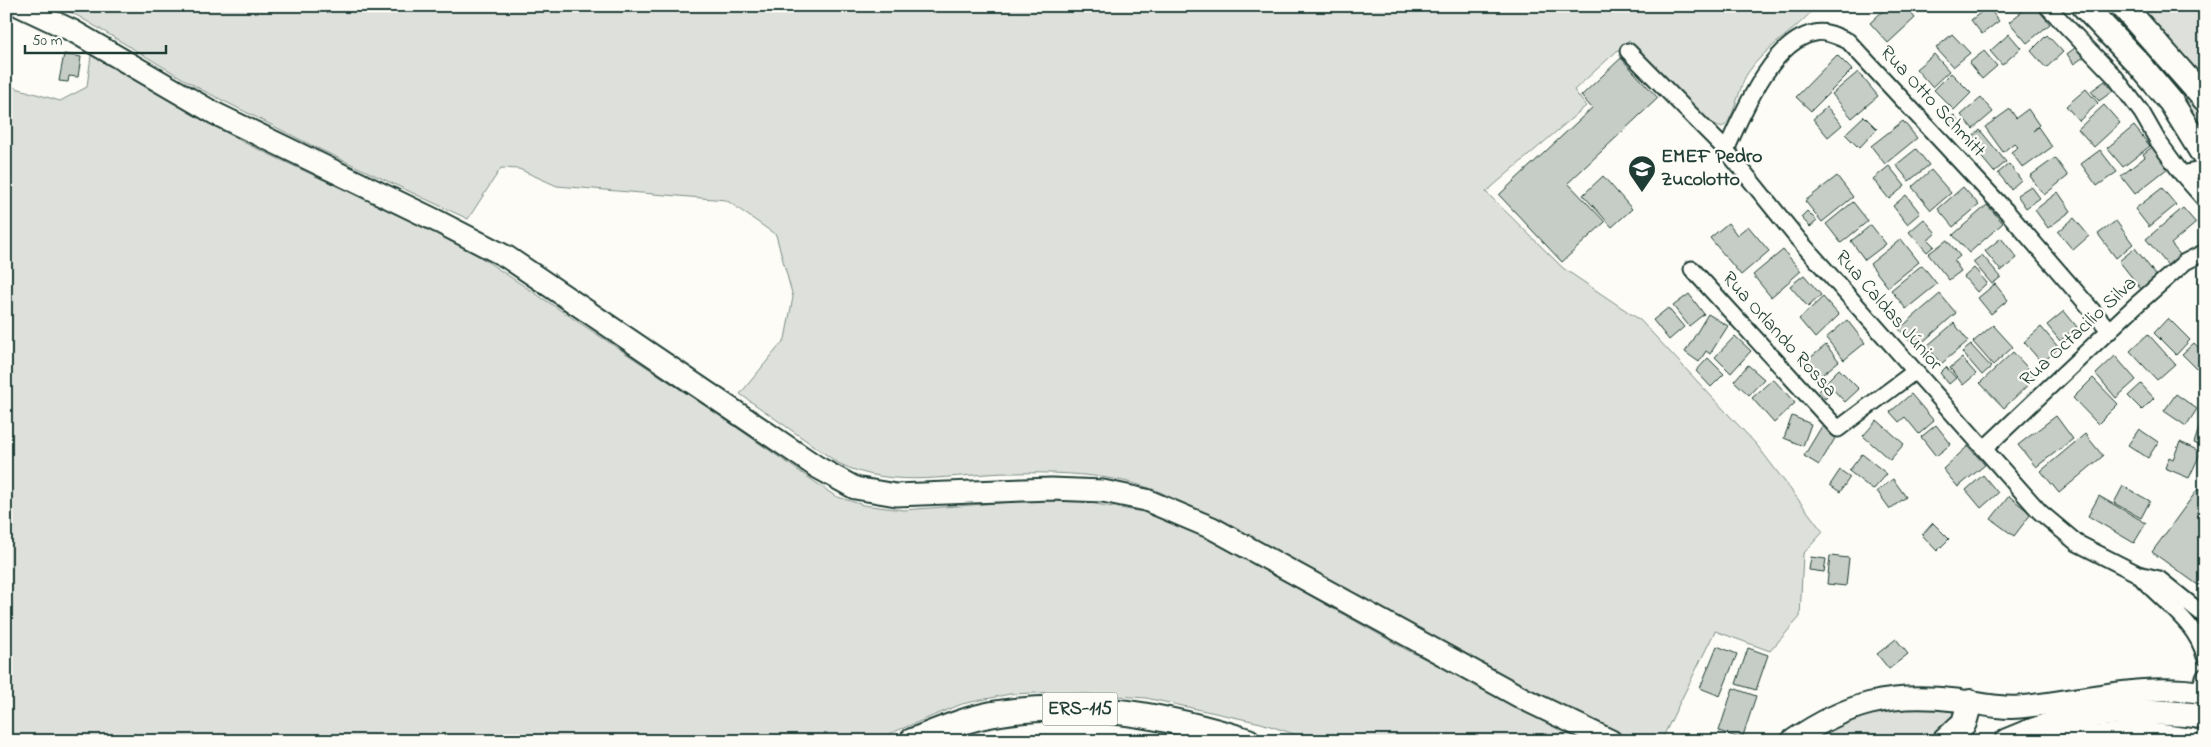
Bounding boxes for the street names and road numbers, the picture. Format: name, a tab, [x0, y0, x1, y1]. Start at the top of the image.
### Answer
street label: Rua Otto Schmitt	[1872, 39, 1992, 165]
street label: Rua Caldas Júnior	[1827, 244, 1949, 378]
street label: Rua Orlando Rossa	[1714, 266, 1844, 404]
street label: Rua Octacilio Silva	[2014, 270, 2144, 394]
road number: ERS-115	[1042, 692, 1118, 726]

